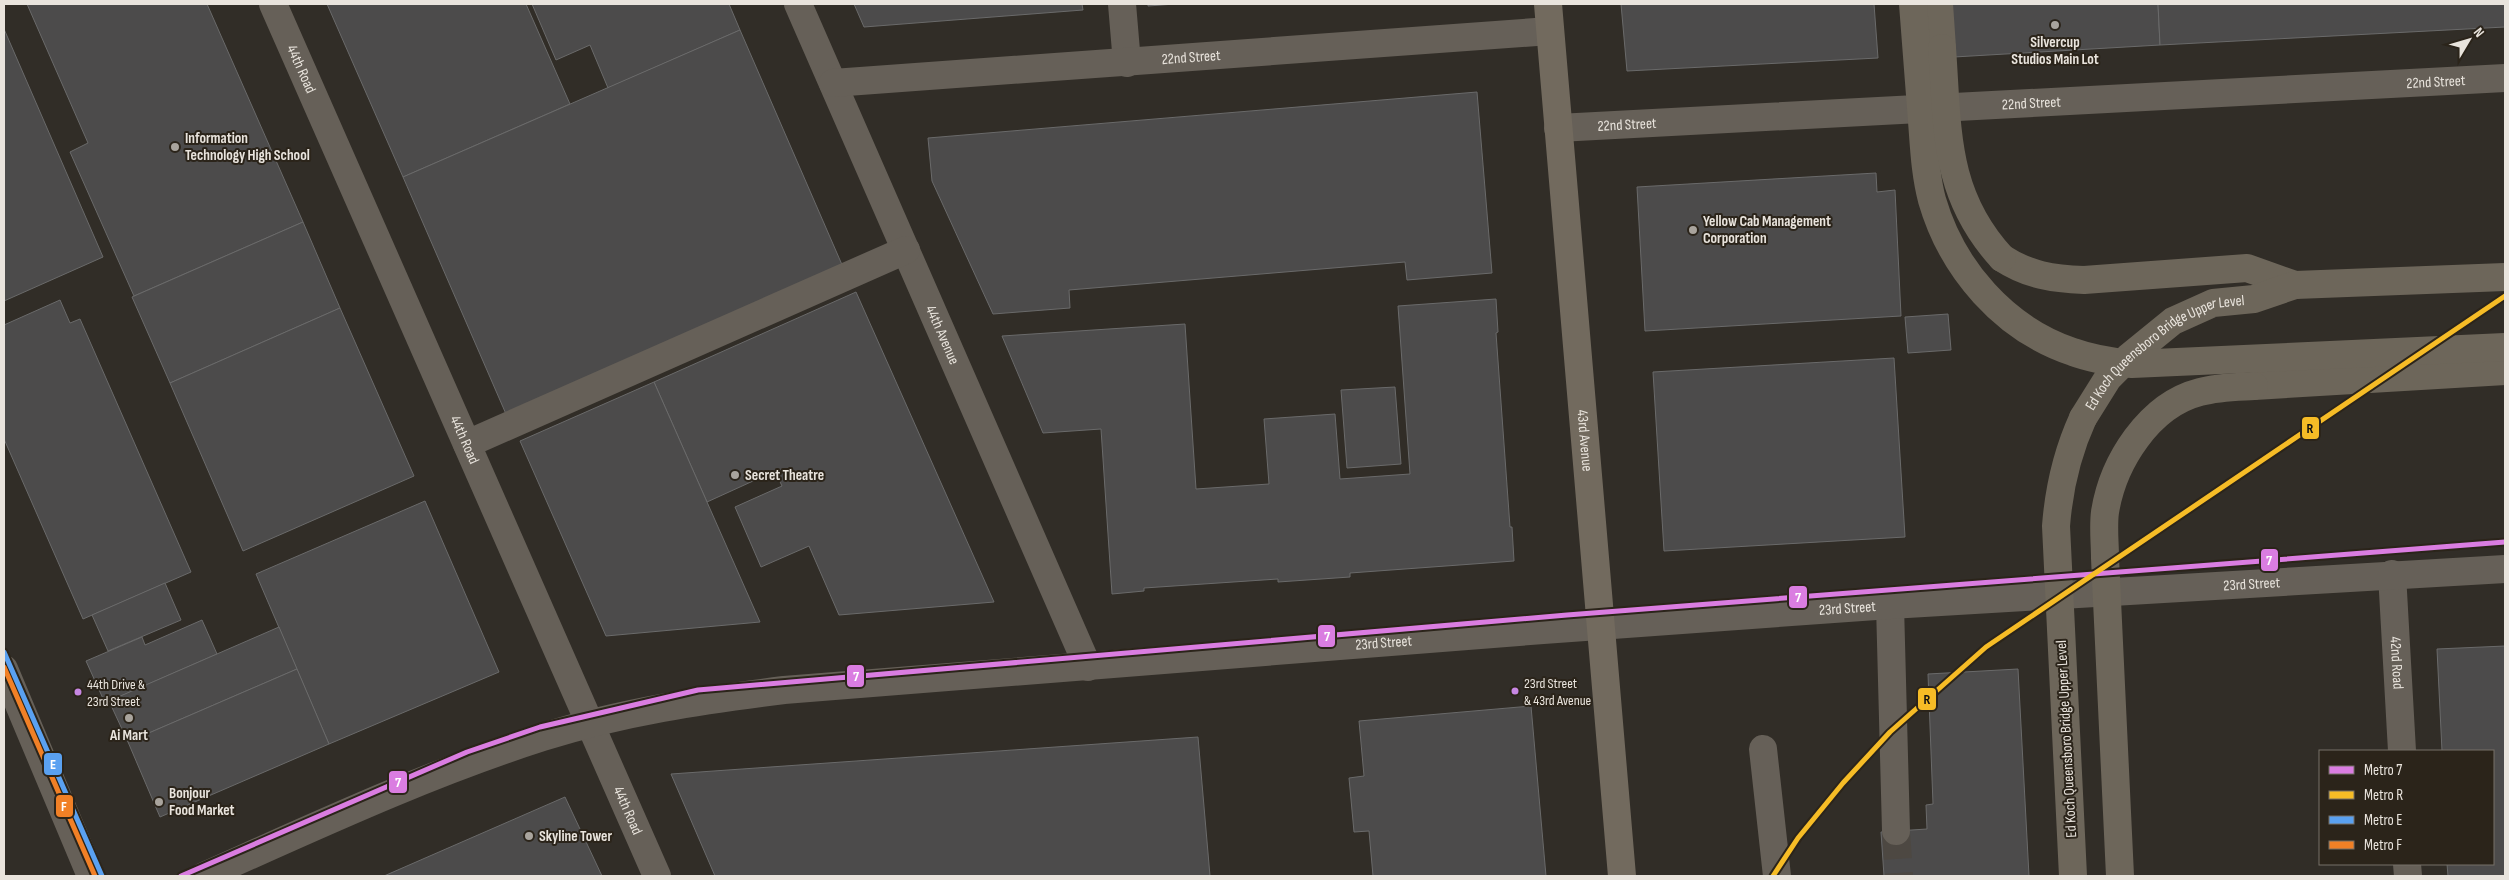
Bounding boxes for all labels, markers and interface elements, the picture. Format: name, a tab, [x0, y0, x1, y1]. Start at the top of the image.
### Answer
north arrow	[2444, 15, 2494, 65]
marker: Silvercup Studios Main Lot	[2049, 19, 2061, 31]
text: N	[2470, 24, 2488, 40]
place label: Silvercup Studios Main Lot	[2011, 33, 2099, 69]
street label: 44th Road	[282, 42, 320, 96]
street label: 22nd Street	[1161, 46, 1222, 69]
street label: 22nd Street	[2406, 71, 2466, 93]
street label: 22nd Street	[2001, 92, 2062, 115]
street label: 22nd Street	[1597, 114, 1657, 136]
place label: Information Technology High School	[185, 129, 310, 165]
marker: Information Technology High School	[169, 141, 181, 153]
place label: Yellow Cab Management Corporation	[1703, 212, 1831, 248]
marker: Yellow Cab Management Corporation	[1687, 224, 1699, 236]
street label: Ed Koch Queensboro Bridge Upper Level	[2081, 291, 2245, 414]
street label: 44th Avenue	[921, 302, 963, 367]
street label: 43rd Avenue	[1572, 409, 1597, 472]
street label: 44th Road	[445, 413, 483, 467]
line badge: R	[2301, 416, 2320, 440]
text: R	[2307, 420, 2314, 437]
place label: Secret Theatre	[745, 466, 824, 485]
marker: Secret Theatre	[729, 469, 741, 481]
line badge: 7	[2260, 548, 2279, 572]
text: 7	[2266, 552, 2273, 569]
street label: 23rd Street	[2223, 573, 2281, 595]
line badge: 7	[1788, 585, 1808, 609]
text: 7	[1795, 589, 1802, 606]
street label: 23rd Street	[1818, 597, 1877, 620]
line badge: 7	[1317, 624, 1336, 648]
text: 7	[1324, 628, 1331, 645]
street label: 23rd Street	[1355, 631, 1413, 655]
street label: 42nd Road	[2386, 636, 2407, 690]
street label: Ed Koch Queensboro Bridge Upper Level	[2052, 640, 2081, 838]
line badge: 7	[846, 664, 865, 688]
text: 7	[853, 668, 860, 685]
place label: 23rd Street & 43rd Avenue	[1524, 675, 1591, 709]
place label: 44th Drive & 23rd Street	[87, 676, 145, 710]
marker: 23rd Street & 43rd Avenue	[1510, 686, 1520, 696]
marker: 44th Drive & 23rd Street	[73, 687, 83, 697]
line badge: R	[1917, 687, 1937, 711]
text: R	[1924, 691, 1931, 708]
marker: Ai Mart	[123, 712, 135, 724]
place label: Ai Mart	[109, 726, 148, 745]
legend	[2319, 750, 2494, 865]
line badge: E	[43, 752, 63, 776]
text: E	[50, 756, 56, 773]
text: Metro 7	[2364, 761, 2402, 780]
line badge: 7	[388, 770, 408, 794]
text: 7	[395, 774, 402, 791]
street label: 44th Road	[609, 783, 647, 838]
place label: Bonjour Food Market	[169, 784, 235, 820]
text: Metro R	[2364, 786, 2403, 805]
line badge: F	[55, 794, 74, 818]
marker: Bonjour Food Market	[153, 796, 165, 808]
text: F	[61, 798, 67, 815]
text: Metro E	[2364, 811, 2402, 830]
place label: Skyline Tower	[539, 827, 613, 846]
marker: Skyline Tower	[523, 830, 535, 842]
text: Metro F	[2364, 836, 2402, 855]

